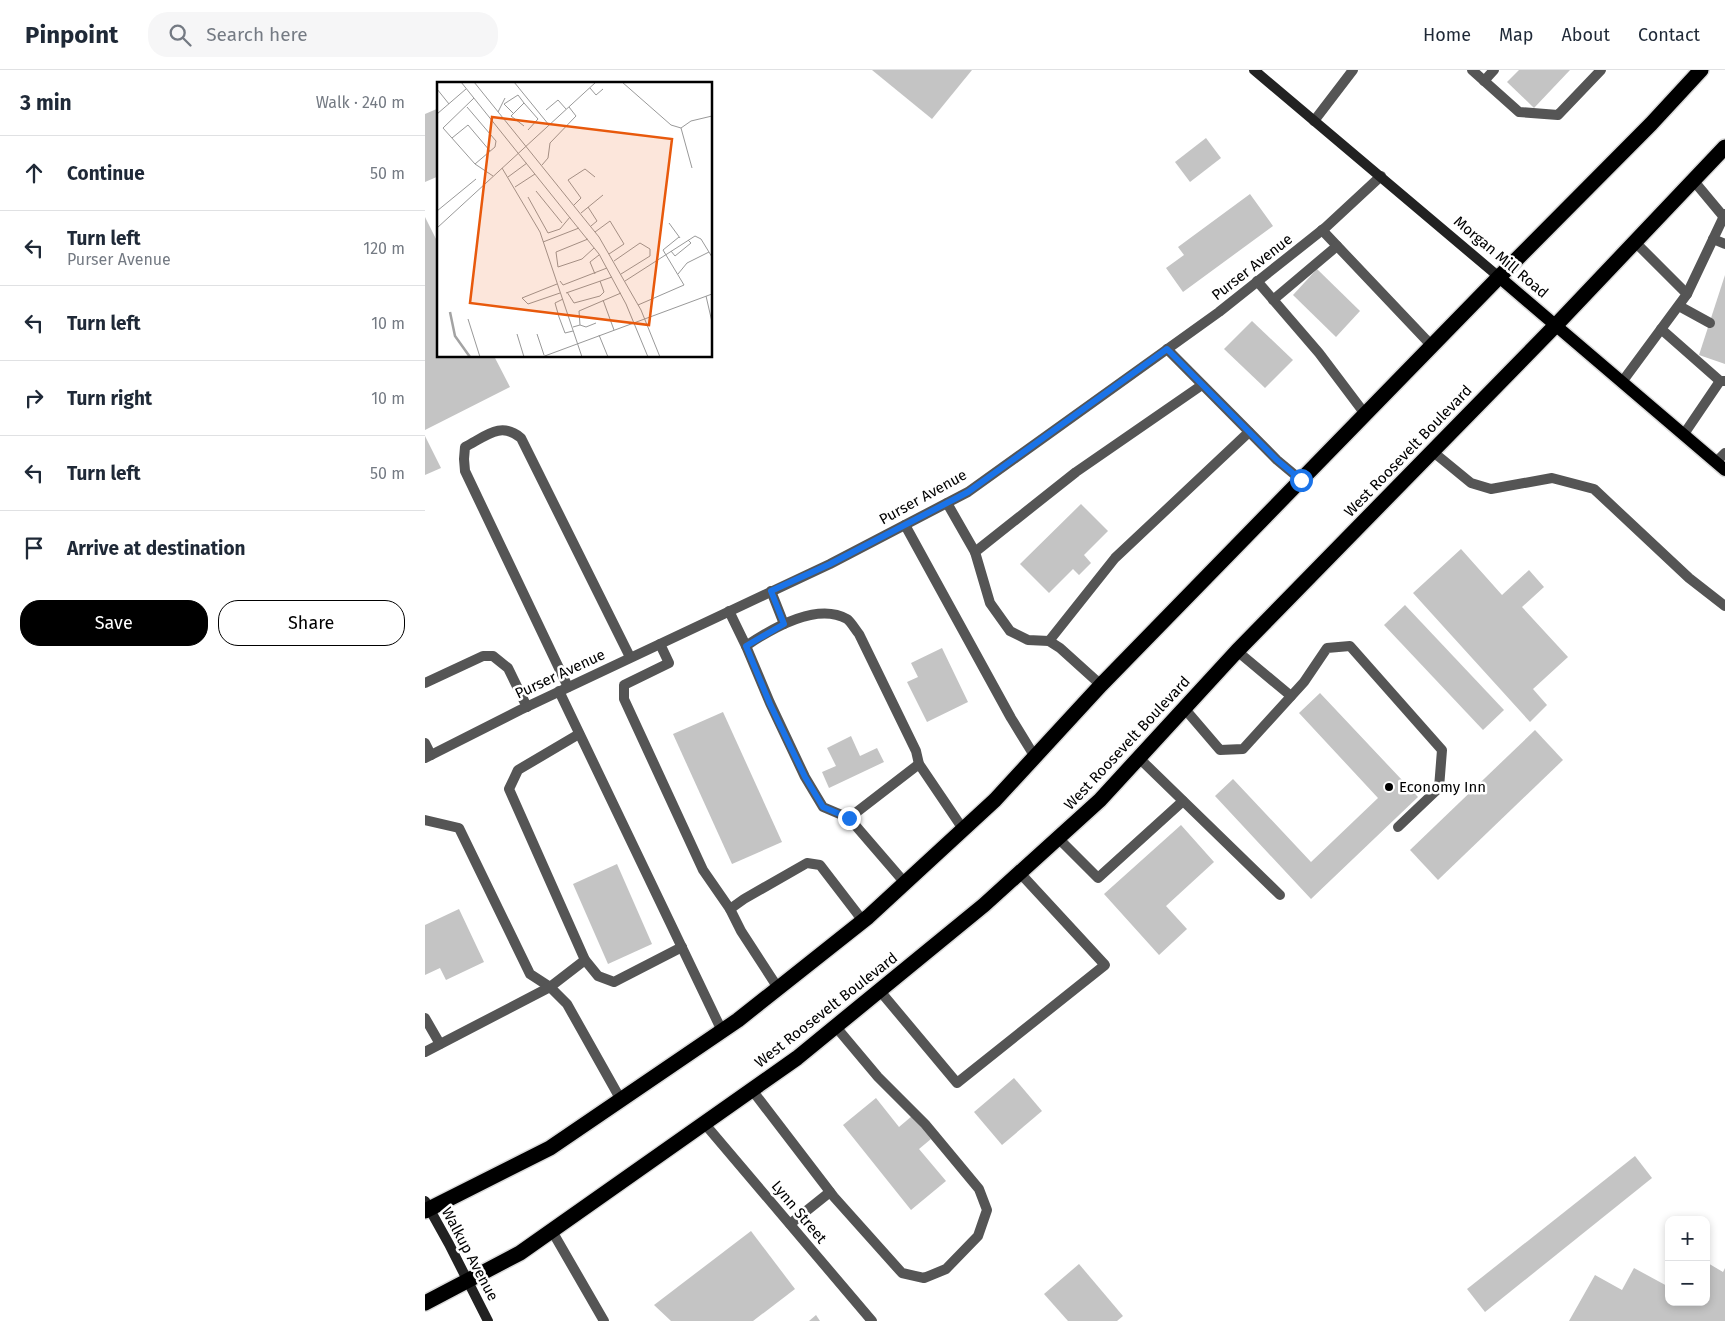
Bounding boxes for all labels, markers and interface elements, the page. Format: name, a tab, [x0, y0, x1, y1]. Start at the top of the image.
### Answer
search box	[148, 12, 498, 57]
text: Pinpoint	[25, 21, 118, 49]
icon: search	[166, 21, 194, 49]
text: Search here	[206, 23, 308, 46]
text: Home	[1423, 24, 1471, 46]
text: Map	[1499, 24, 1533, 46]
text: About	[1561, 24, 1610, 46]
text: Contact	[1638, 24, 1700, 46]
inset map	[437, 82, 713, 358]
text: 3 min	[20, 90, 72, 116]
text: Walk · 240 m	[316, 93, 405, 112]
icon: ahead	[20, 159, 48, 187]
text: Continue	[67, 162, 145, 185]
text: 50 m	[370, 164, 405, 183]
street label: Morgan Mill Road	[1450, 212, 1552, 302]
text: Turn left	[67, 227, 141, 250]
street label: Purser Avenue	[1208, 230, 1296, 304]
icon: left	[20, 234, 48, 262]
text: 120 m	[363, 239, 405, 258]
text: Purser Avenue	[67, 250, 171, 269]
icon: left	[20, 309, 48, 337]
text: Turn left	[67, 312, 141, 335]
text: 10 m	[371, 314, 405, 333]
street label: West Roosevelt Boulevard	[1340, 381, 1476, 521]
icon: right	[20, 384, 48, 412]
text: Turn right	[67, 387, 152, 410]
text: 10 m	[371, 389, 405, 408]
icon: left	[20, 459, 48, 487]
text: Turn left	[67, 462, 141, 485]
text: 50 m	[370, 464, 405, 483]
street label: Purser Avenue	[876, 466, 970, 528]
route start	[1290, 469, 1313, 492]
icon: arrive	[20, 534, 48, 562]
text: Arrive at destination	[67, 537, 246, 560]
button: Save	[20, 600, 208, 646]
button: Share	[218, 600, 405, 646]
street label: Purser Avenue	[512, 645, 608, 703]
street label: West Roosevelt Boulevard	[1060, 672, 1194, 814]
place label: Economy Inn	[1399, 778, 1486, 796]
marker: Economy Inn	[1383, 781, 1395, 793]
route end	[838, 807, 861, 830]
street label: West Roosevelt Boulevard	[751, 949, 901, 1071]
street label: Lynn Street	[768, 1177, 831, 1247]
street label: Walkup Avenue	[438, 1204, 502, 1304]
map controls	[1665, 1216, 1710, 1306]
button: +	[1665, 1216, 1710, 1261]
button: −	[1665, 1261, 1710, 1306]

